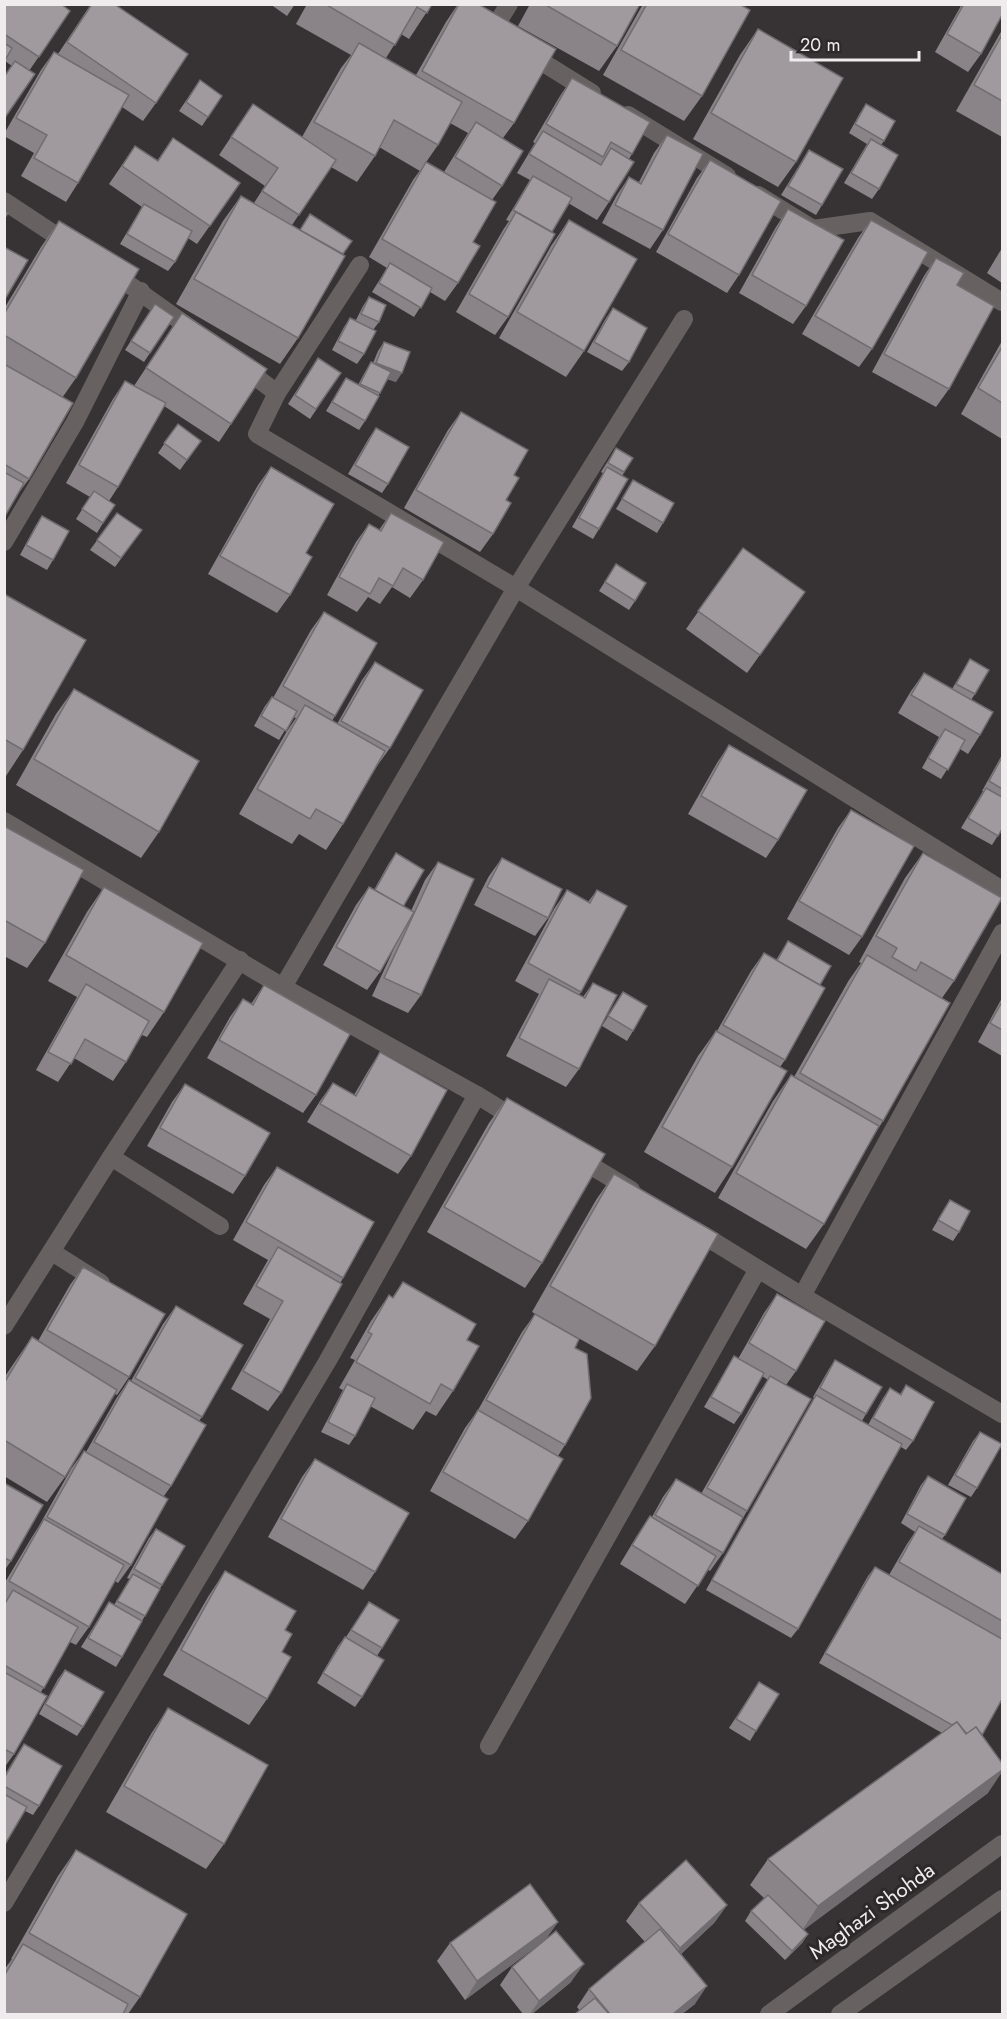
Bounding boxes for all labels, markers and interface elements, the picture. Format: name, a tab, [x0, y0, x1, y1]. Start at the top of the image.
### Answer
scale bar	[791, 24, 918, 62]
text: 20 m	[800, 32, 840, 58]
street label: Maghazi Shohda	[803, 1855, 941, 1967]

